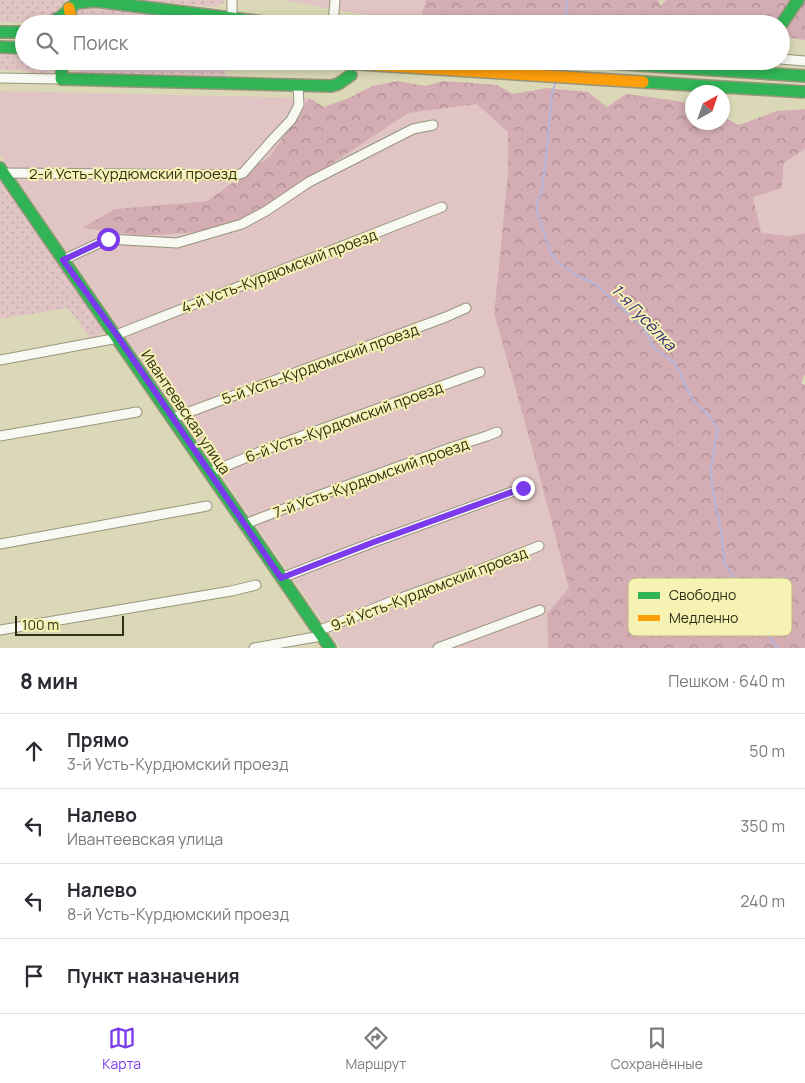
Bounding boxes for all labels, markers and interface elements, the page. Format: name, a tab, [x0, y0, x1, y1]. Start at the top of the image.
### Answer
search box	[15, 15, 790, 70]
icon: search	[33, 29, 61, 57]
text: Поиск	[73, 30, 128, 56]
north arrow	[685, 85, 730, 130]
street label: 2-й Усть-Курдюмский проезд	[29, 163, 237, 184]
street label: 4-й Усть-Курдюмский проезд	[178, 224, 380, 318]
route start	[97, 228, 120, 251]
water label: 1-я Гусёлка	[607, 279, 682, 356]
street label: 5-й Усть-Курдюмский проезд	[219, 319, 421, 409]
street label: Ивантеевская улица	[136, 345, 236, 479]
street label: 6-й Усть-Курдюмский проезд	[242, 376, 446, 468]
street label: 7-й Усть-Курдюмский проезд	[270, 433, 472, 523]
route end	[512, 477, 535, 500]
street label: 9-й Усть-Курдюмский проезд	[328, 542, 530, 636]
legend	[628, 578, 792, 636]
text: Свободно	[669, 585, 736, 604]
text: Медленно	[669, 608, 738, 627]
scale bar	[15, 613, 124, 636]
text: 100 m	[22, 615, 59, 634]
text: 8 мин	[20, 667, 78, 695]
text: Пешком · 640 m	[668, 670, 785, 692]
text: Прямо	[67, 727, 129, 753]
icon: ahead	[20, 737, 48, 765]
text: 50 m	[749, 740, 785, 762]
text: 3-й Усть-Курдюмский проезд	[67, 753, 289, 775]
text: Налево	[67, 802, 137, 828]
icon: left	[20, 812, 48, 840]
text: 350 m	[740, 815, 785, 837]
text: Ивантеевская улица	[67, 828, 223, 850]
text: Налево	[67, 877, 137, 903]
icon: left	[20, 887, 48, 915]
text: 240 m	[740, 890, 785, 912]
text: 8-й Усть-Курдюмский проезд	[67, 903, 289, 925]
icon: arrive	[20, 962, 48, 990]
text: Пункт назначения	[67, 963, 240, 989]
tab: Карта	[102, 1024, 141, 1073]
tab: Маршрут	[345, 1024, 406, 1073]
tab: Сохранённые	[611, 1024, 703, 1073]

